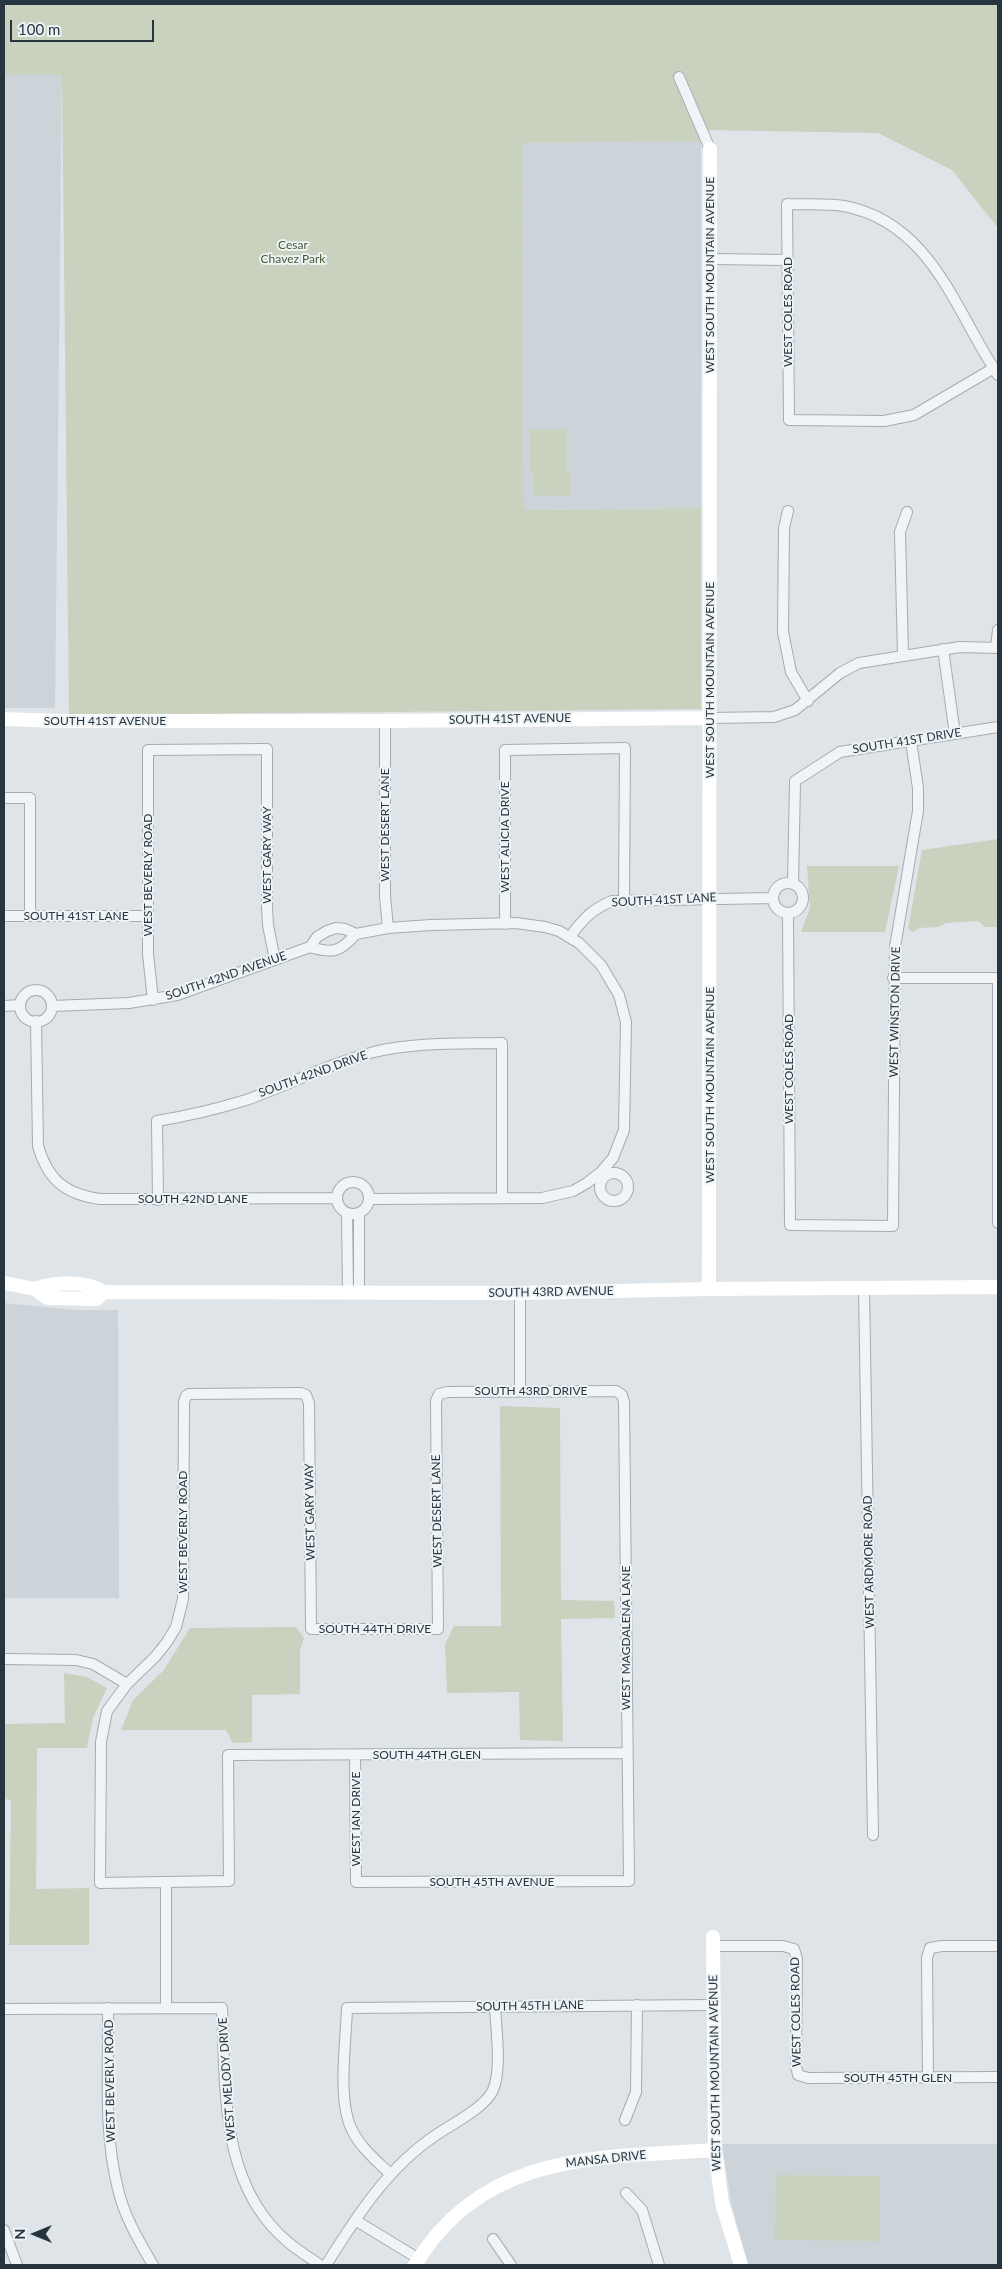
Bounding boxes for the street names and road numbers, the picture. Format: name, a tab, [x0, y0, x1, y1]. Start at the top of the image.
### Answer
street label: WEST SOUTH MOUNTAIN AVENUE	[703, 177, 717, 373]
street label: WEST COLES ROAD	[781, 257, 795, 367]
street label: WEST SOUTH MOUNTAIN AVENUE	[703, 582, 717, 778]
street label: SOUTH 41ST AVENUE	[449, 711, 571, 727]
street label: SOUTH 41ST AVENUE	[44, 714, 166, 728]
street label: SOUTH 41ST DRIVE	[852, 725, 962, 757]
street label: WEST DESERT LANE	[378, 768, 392, 882]
street label: WEST ALICIA DRIVE	[498, 781, 512, 893]
street label: WEST GARY WAY	[260, 806, 274, 904]
street label: WEST BEVERLY ROAD	[141, 814, 155, 936]
street label: SOUTH 41ST LANE	[611, 890, 717, 910]
street label: SOUTH 41ST LANE	[23, 909, 129, 923]
street label: WEST WINSTON DRIVE	[887, 946, 903, 1078]
street label: SOUTH 42ND AVENUE	[164, 949, 288, 1003]
street label: WEST SOUTH MOUNTAIN AVENUE	[703, 987, 717, 1183]
street label: WEST COLES ROAD	[782, 1014, 796, 1124]
street label: SOUTH 42ND DRIVE	[257, 1048, 369, 1100]
street label: SOUTH 42ND LANE	[138, 1192, 248, 1206]
street label: SOUTH 43RD AVENUE	[488, 1284, 614, 1300]
street label: SOUTH 43RD DRIVE	[475, 1384, 587, 1398]
street label: WEST DESERT LANE	[429, 1454, 445, 1568]
street label: WEST GARY WAY	[302, 1463, 318, 1561]
street label: WEST BEVERLY ROAD	[176, 1471, 190, 1593]
street label: WEST ARDMORE ROAD	[861, 1495, 877, 1629]
street label: WEST MAGDALENA LANE	[619, 1566, 633, 1710]
street label: SOUTH 44TH DRIVE	[319, 1622, 431, 1636]
street label: SOUTH 44TH GLEN	[373, 1748, 481, 1762]
street label: WEST IAN DRIVE	[349, 1772, 363, 1866]
street label: SOUTH 45TH AVENUE	[430, 1875, 554, 1889]
street label: WEST COLES ROAD	[788, 1957, 804, 2067]
street label: WEST SOUTH MOUNTAIN AVENUE	[706, 1975, 724, 2171]
street label: SOUTH 45TH LANE	[476, 1998, 584, 2014]
street label: WEST MELODY DRIVE	[216, 2017, 238, 2141]
street label: WEST BEVERLY ROAD	[102, 2019, 118, 2143]
street label: SOUTH 45TH GLEN	[844, 2071, 952, 2085]
street label: MANSA DRIVE	[565, 2148, 647, 2170]

